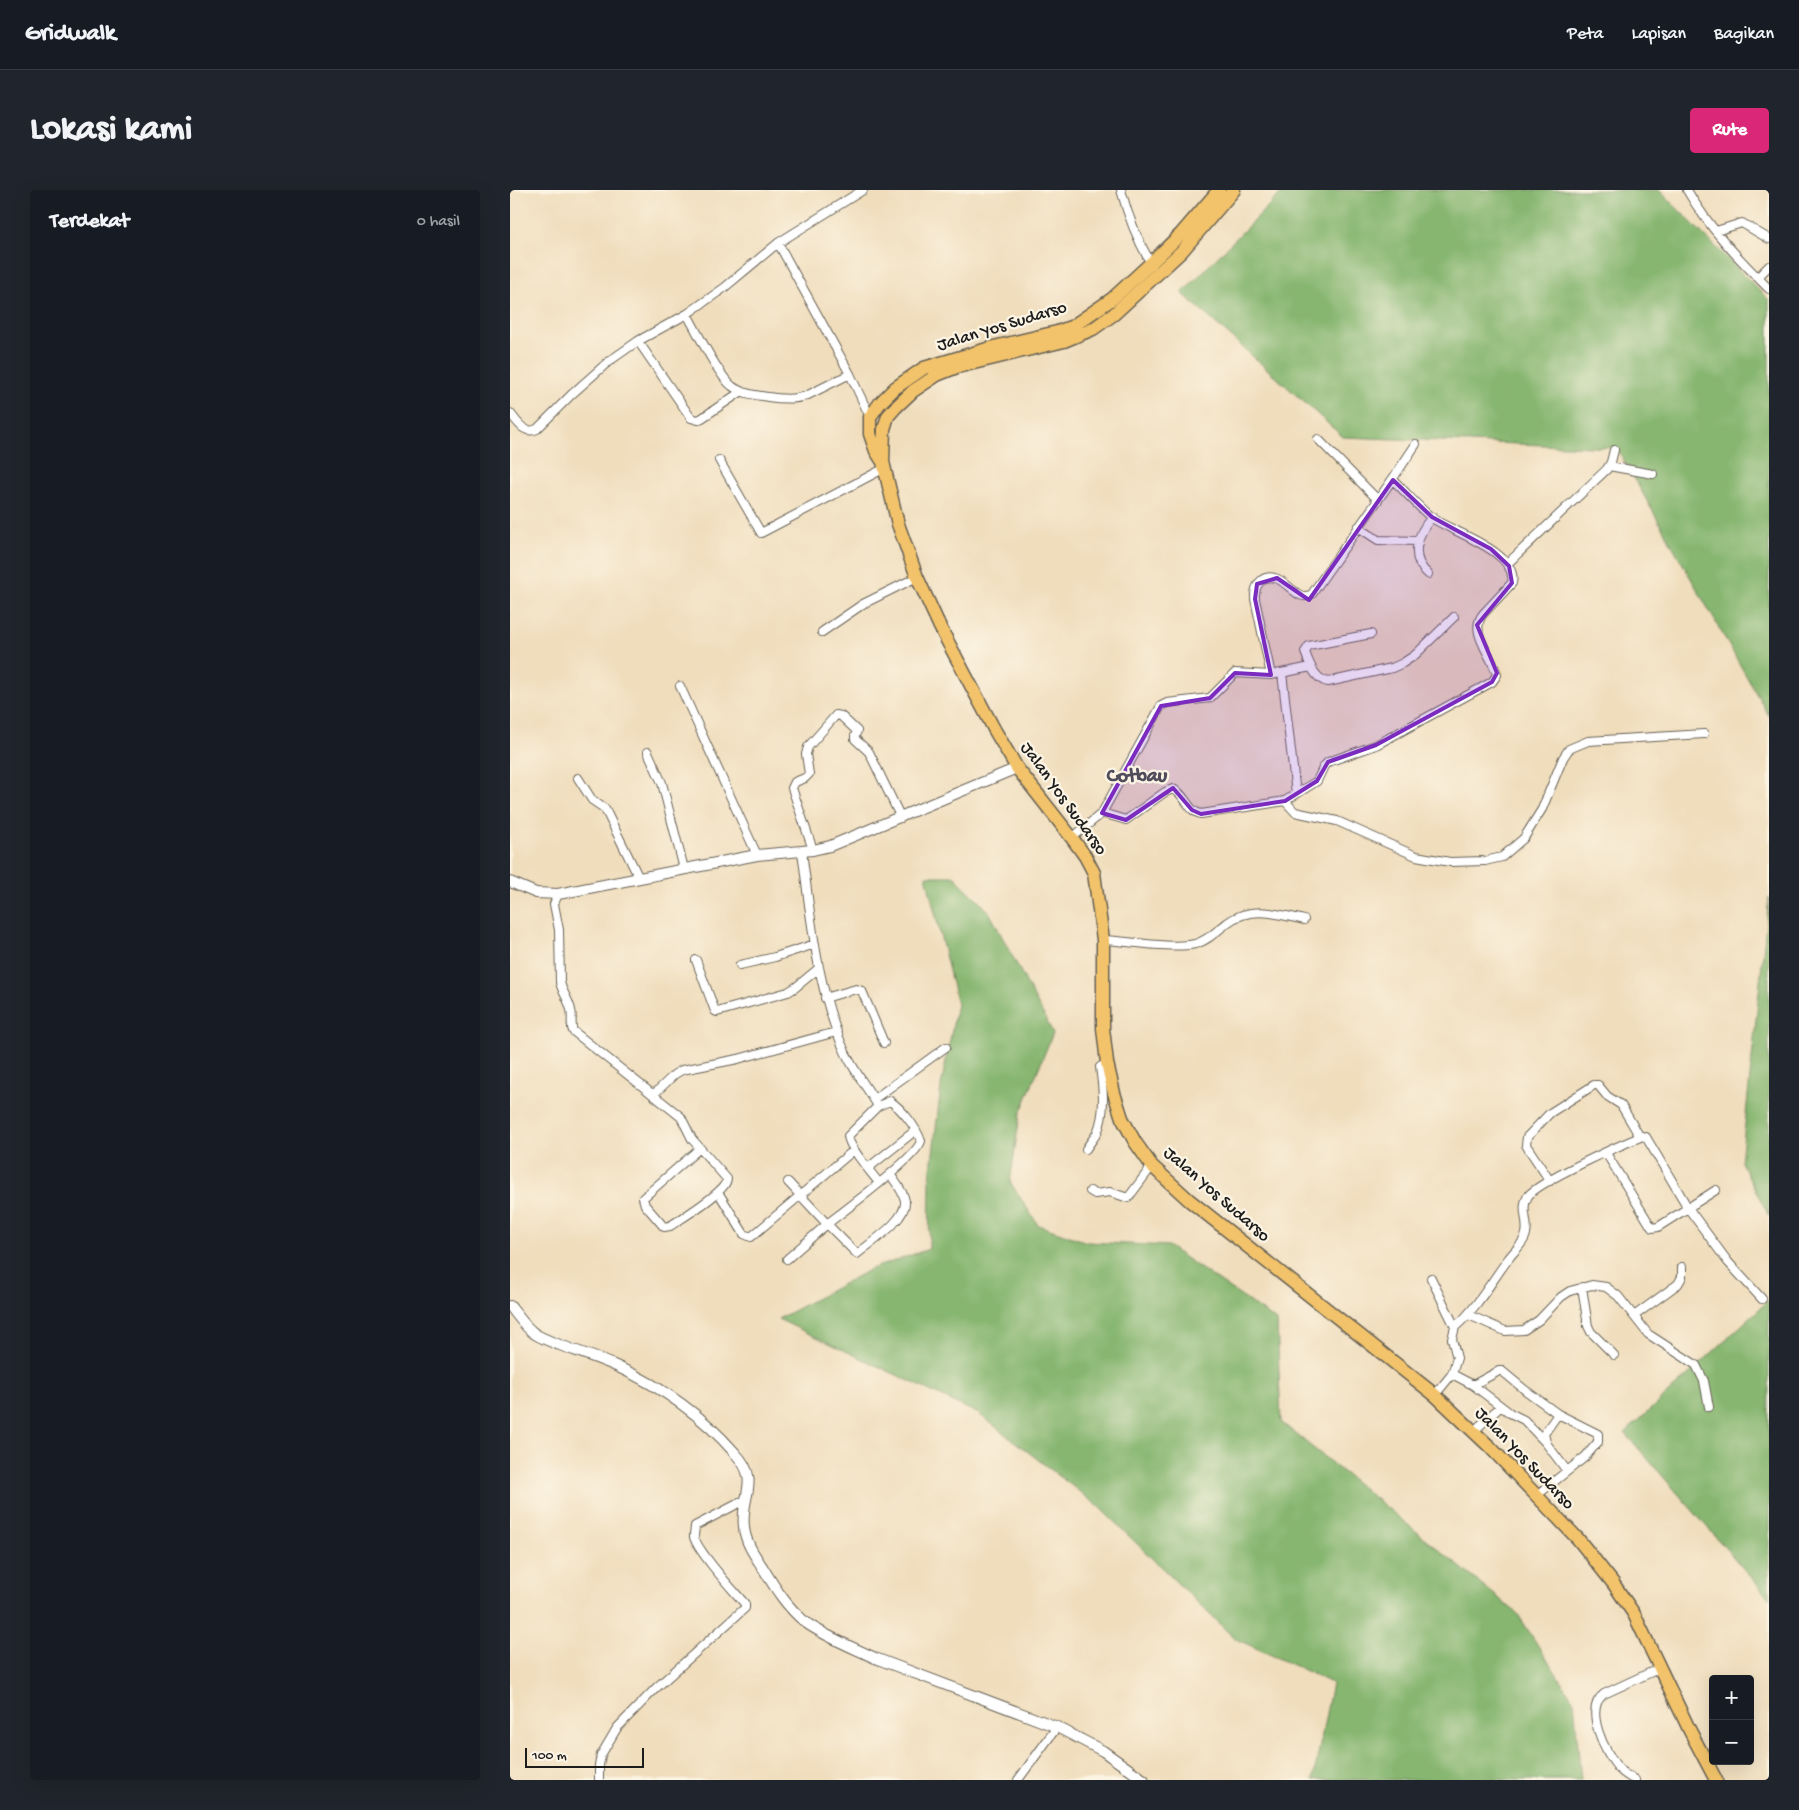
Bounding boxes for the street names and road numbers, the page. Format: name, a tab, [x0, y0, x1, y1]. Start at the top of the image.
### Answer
street label: Jalan Yos Sudarso	[935, 297, 1069, 357]
street label: Jalan Yos Sudarso	[1015, 738, 1111, 860]
street label: Jalan Yos Sudarso	[1158, 1143, 1274, 1247]
street label: Jalan Yos Sudarso	[1470, 1403, 1578, 1515]

